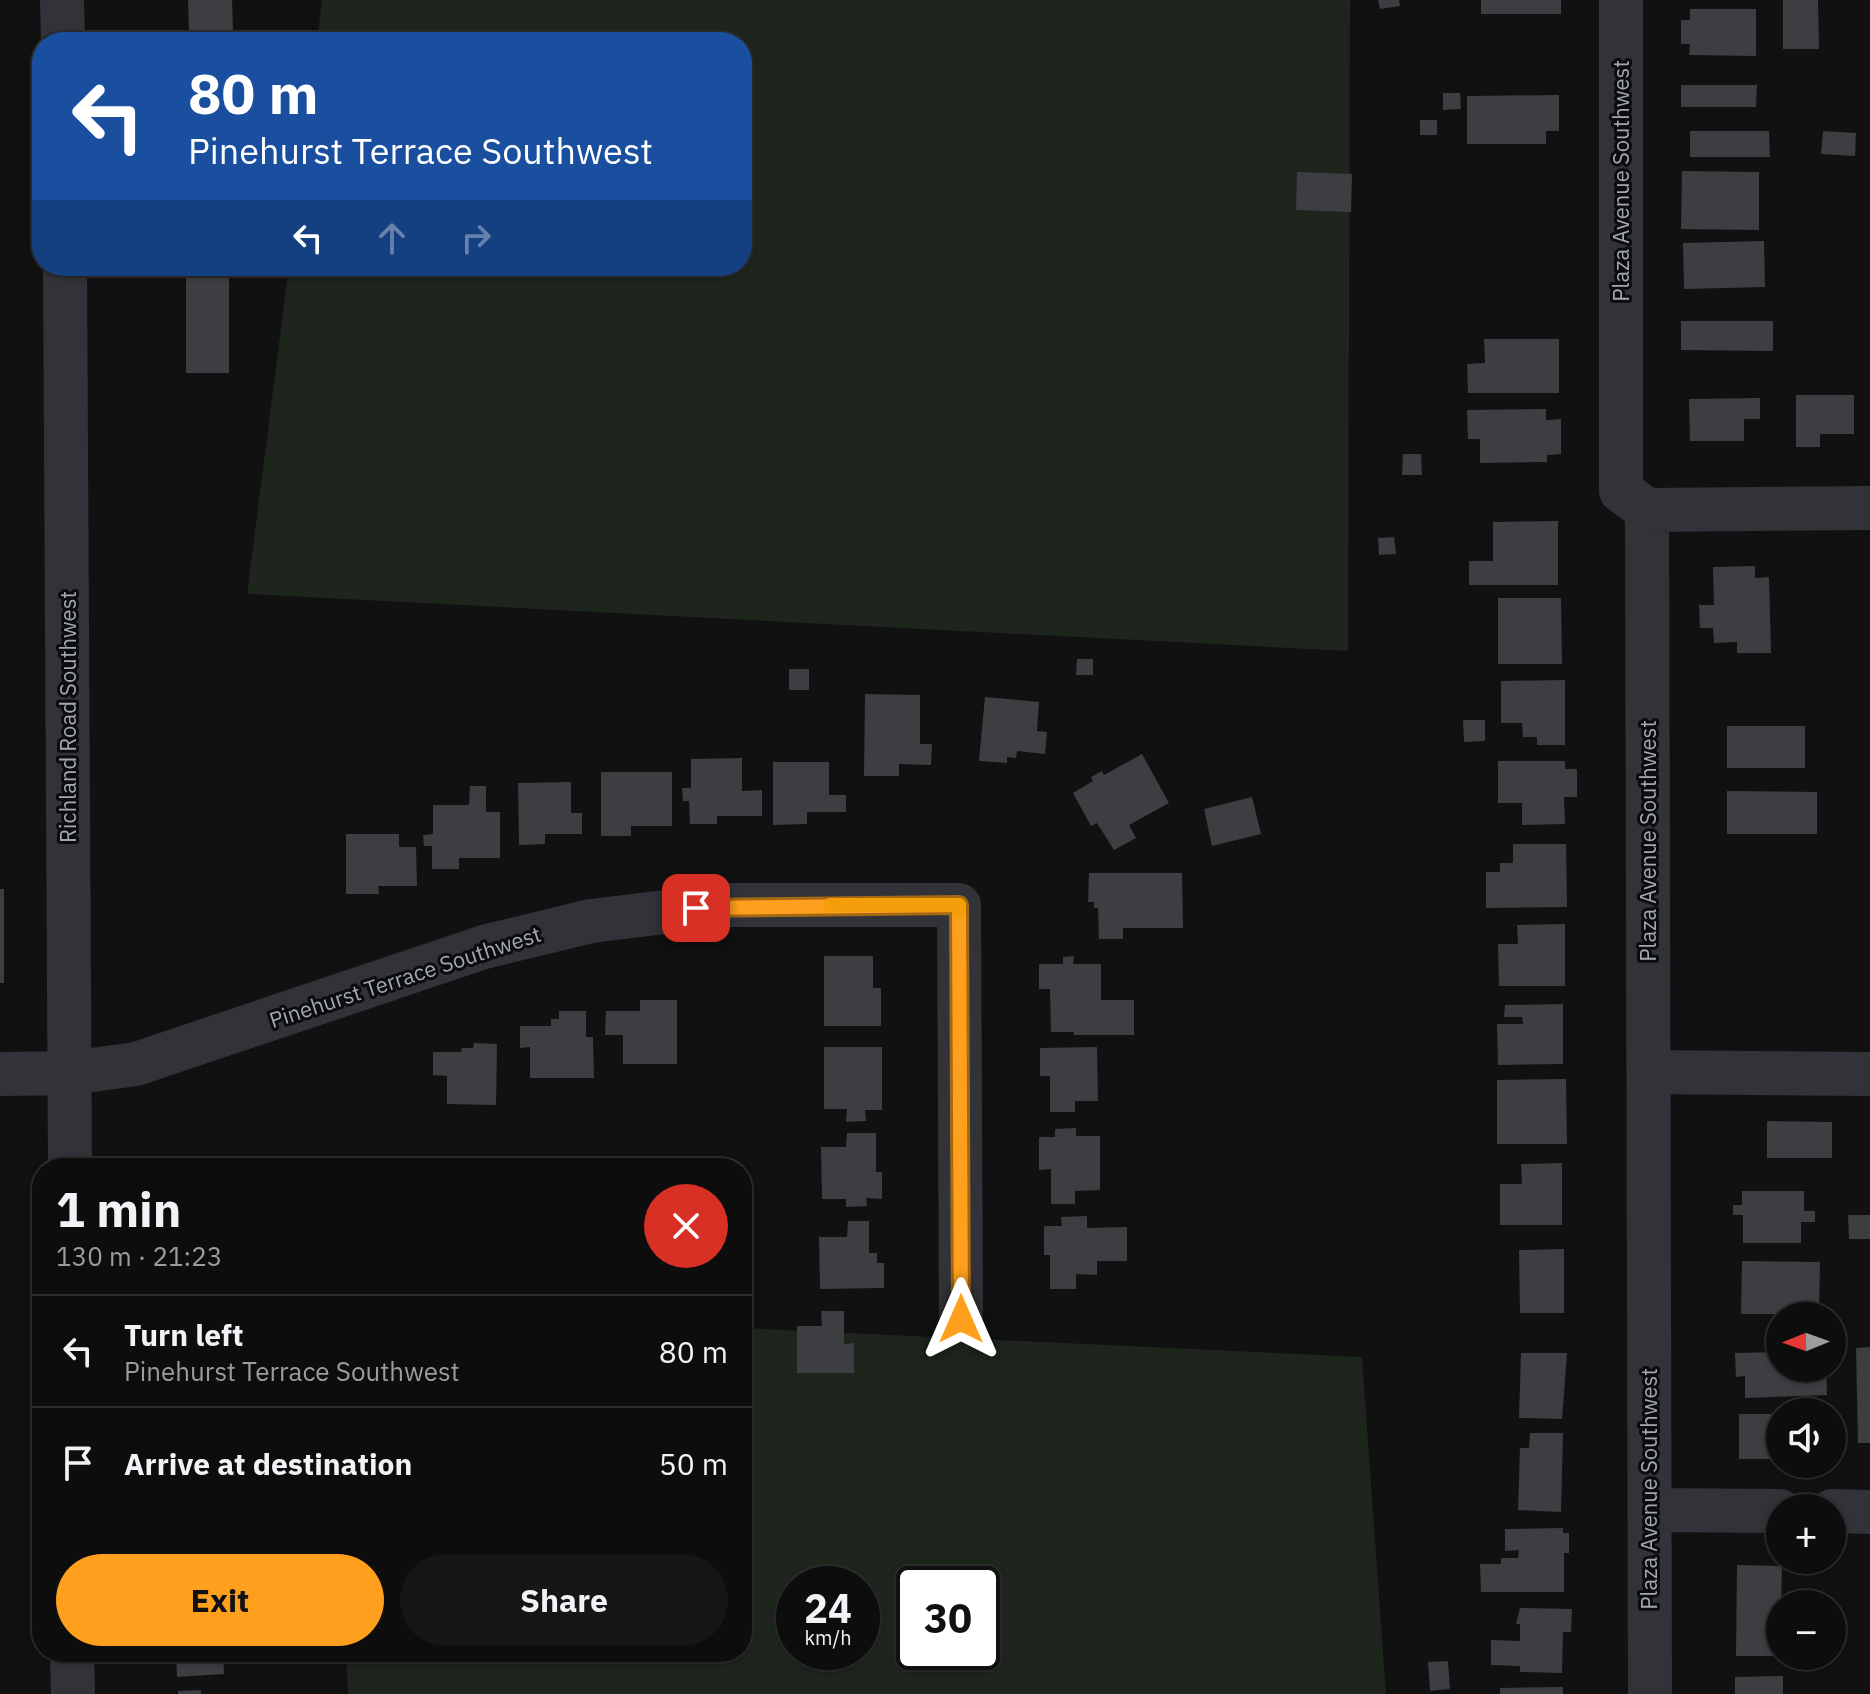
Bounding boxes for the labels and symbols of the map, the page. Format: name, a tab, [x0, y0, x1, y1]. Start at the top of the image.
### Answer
street label: Plaza Avenue Southwest	[1606, 60, 1635, 302]
street label: Richland Road Southwest	[53, 591, 82, 843]
street label: Plaza Avenue Southwest	[1633, 720, 1662, 962]
pin	[662, 874, 730, 942]
street label: Pinehurst Terrace Southwest	[265, 919, 544, 1034]
position arrow	[919, 1277, 1003, 1361]
north arrow	[1766, 1302, 1846, 1382]
street label: Plaza Avenue Southwest	[1634, 1368, 1663, 1610]
speed limit sign: 30	[896, 1566, 1000, 1670]

